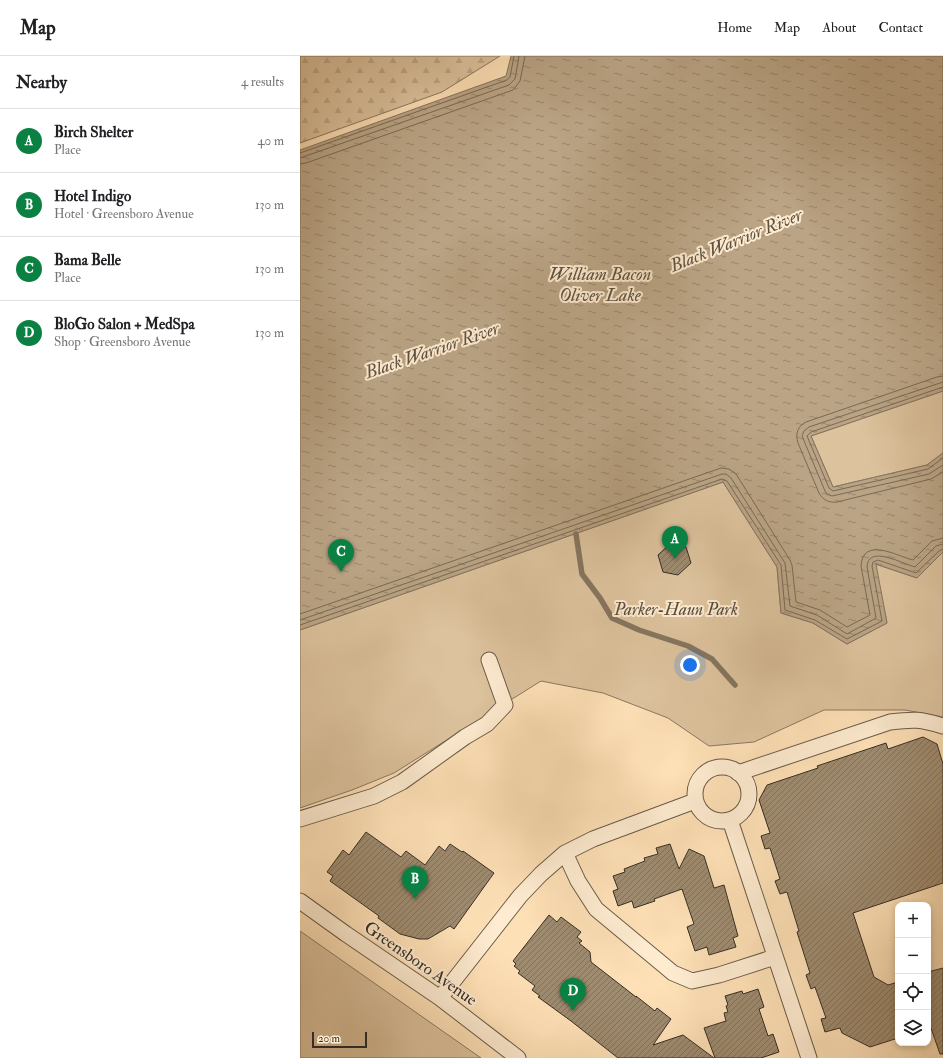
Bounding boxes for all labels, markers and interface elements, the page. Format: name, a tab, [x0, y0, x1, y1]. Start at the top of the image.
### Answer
text: Map	[20, 16, 56, 40]
text: Home	[717, 19, 752, 36]
text: Map	[774, 19, 800, 36]
text: About	[822, 19, 856, 36]
text: Contact	[878, 19, 923, 36]
text: Nearby	[16, 72, 67, 93]
text: 4 results	[241, 74, 284, 90]
text: Birch Shelter	[54, 123, 133, 142]
text: A	[25, 133, 33, 149]
text: 40 m	[258, 133, 284, 149]
text: Place	[54, 142, 81, 158]
text: Hotel Indigo	[54, 187, 131, 206]
text: B	[25, 197, 33, 213]
text: 130 m	[255, 197, 284, 213]
water label: Black Warrior River	[666, 203, 807, 278]
text: Hotel · Greensboro Avenue	[54, 206, 194, 222]
text: Bama Belle	[54, 251, 121, 270]
text: C	[24, 261, 34, 277]
text: 130 m	[255, 261, 284, 277]
water label: William Bacon Oliver Lake	[549, 263, 651, 307]
text: Place	[54, 270, 81, 286]
text: BloGo Salon + MedSpa	[54, 315, 195, 334]
water label: Black Warrior River	[361, 316, 504, 385]
text: D	[24, 325, 34, 341]
text: 130 m	[255, 325, 284, 341]
text: Shop · Greensboro Avenue	[54, 334, 191, 350]
pin: A	[662, 526, 688, 559]
pin: C	[328, 539, 354, 572]
park label: Parker-Haun Park	[613, 599, 738, 620]
your location	[680, 655, 700, 675]
pin: B	[402, 866, 428, 899]
map controls	[895, 902, 931, 1046]
button: +	[895, 902, 931, 938]
street label: Greensboro Avenue	[360, 917, 481, 1010]
button: −	[895, 938, 931, 974]
button: locate	[895, 974, 931, 1010]
pin: D	[560, 978, 586, 1011]
button: layers	[895, 1010, 931, 1046]
scale bar	[312, 1030, 367, 1049]
text: 20 m	[318, 1032, 340, 1045]

